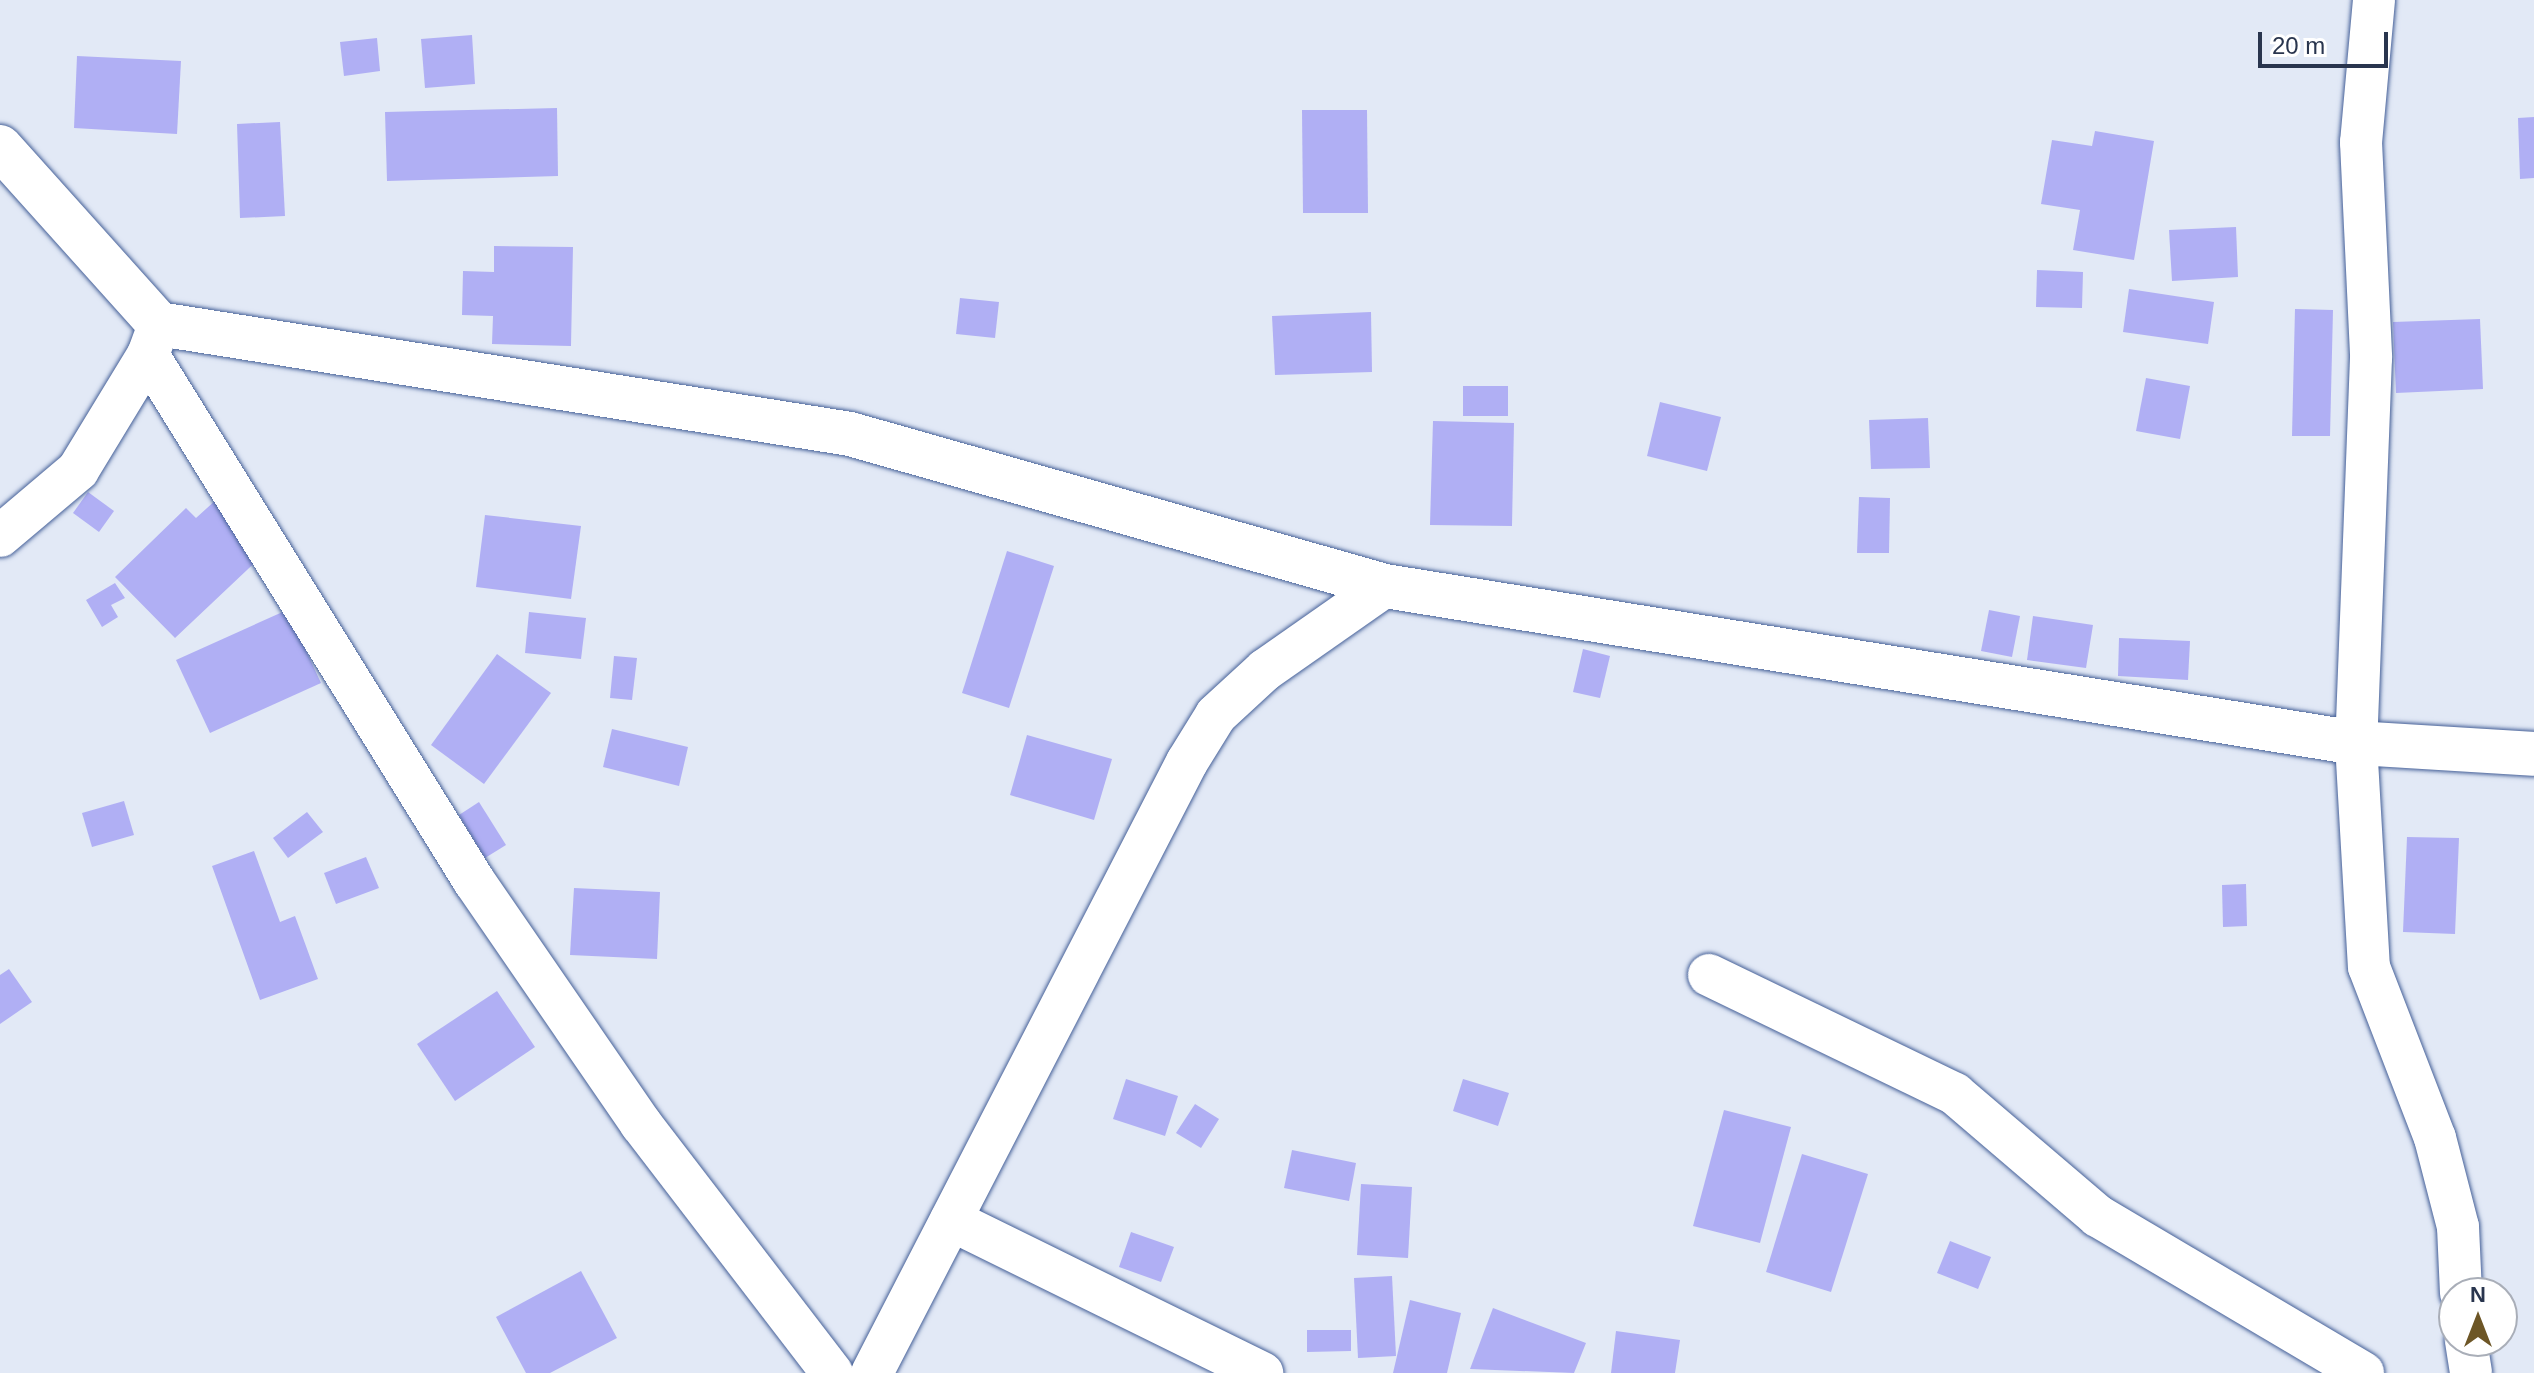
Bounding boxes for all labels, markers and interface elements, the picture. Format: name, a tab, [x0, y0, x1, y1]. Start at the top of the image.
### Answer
scale bar	[2262, 16, 2392, 66]
text: 20 m	[2272, 32, 2325, 59]
north arrow	[2438, 1277, 2518, 1357]
text: N	[2470, 1282, 2486, 1307]

